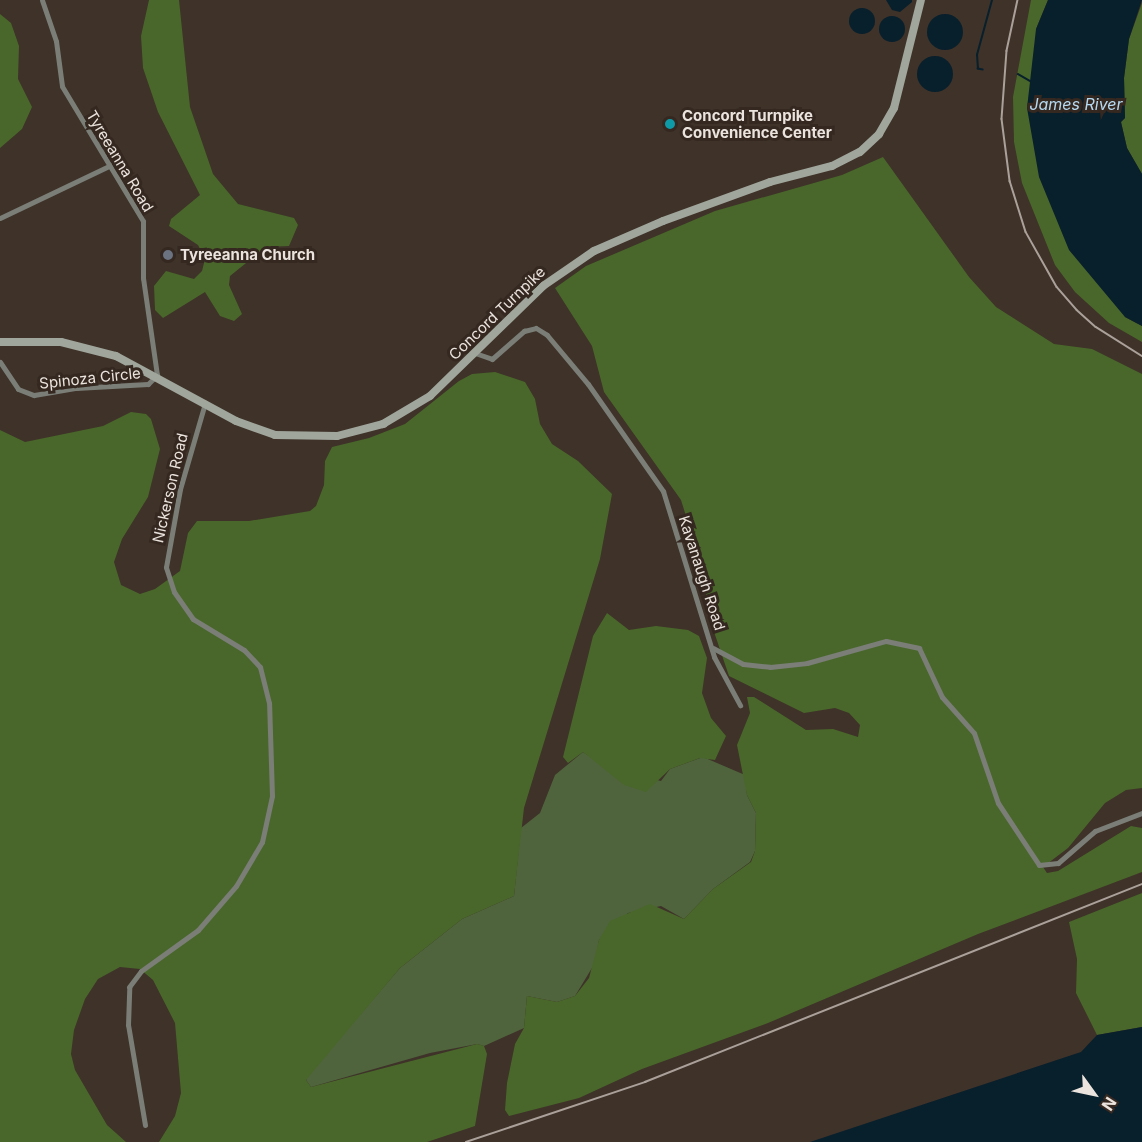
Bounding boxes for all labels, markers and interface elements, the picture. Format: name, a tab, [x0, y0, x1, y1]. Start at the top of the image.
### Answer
water label: James River	[1029, 94, 1123, 114]
place label: Concord Turnpike Convenience Center	[682, 106, 832, 141]
street label: Tyreeanna Road	[83, 107, 157, 215]
marker: Concord Turnpike Convenience Center	[663, 117, 677, 131]
place label: Tyreeanna Church	[180, 246, 315, 264]
marker: Tyreeanna Church	[161, 248, 175, 262]
street label: Concord Turnpike	[445, 262, 549, 364]
street label: Spinoza Circle	[38, 364, 142, 392]
street label: Nickerson Road	[149, 431, 191, 545]
street label: Kavanaugh Road	[675, 513, 729, 633]
north arrow	[1064, 1064, 1124, 1124]
text: N	[1097, 1093, 1121, 1114]

